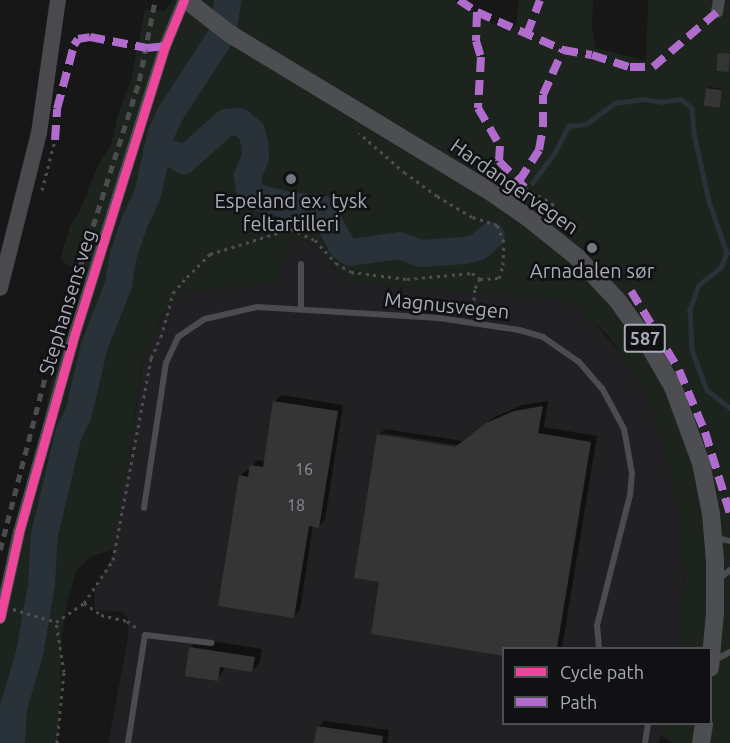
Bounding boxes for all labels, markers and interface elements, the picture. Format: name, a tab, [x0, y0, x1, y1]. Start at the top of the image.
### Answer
street label: Hardangervegen	[446, 133, 584, 239]
marker: Espeland ex. tysk feltartilleri	[284, 172, 298, 186]
place label: Espeland ex. tysk feltartilleri	[215, 188, 367, 235]
street label: Stephansens veg	[33, 226, 101, 378]
marker: Arnadalen sør	[585, 241, 599, 255]
place label: Arnadalen sør	[530, 258, 654, 282]
street label: Magnusvegen	[383, 287, 511, 323]
road number: 587	[622, 323, 668, 353]
house number: 16	[295, 459, 313, 479]
house number: 18	[287, 495, 305, 515]
legend	[502, 647, 712, 725]
text: Cycle path	[560, 662, 644, 682]
text: Path	[560, 692, 597, 712]

